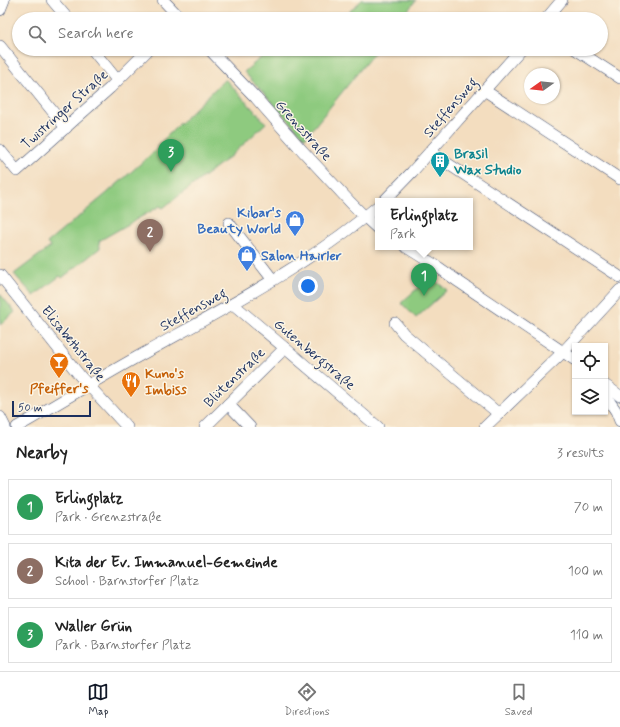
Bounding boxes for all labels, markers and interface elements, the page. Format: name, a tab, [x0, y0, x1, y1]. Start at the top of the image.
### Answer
search box	[12, 12, 608, 56]
icon: search	[26, 23, 48, 45]
text: Search here	[58, 24, 134, 44]
street label: Twistringer Straße	[17, 66, 113, 154]
north arrow	[524, 68, 560, 104]
street label: Steffensweg	[420, 74, 483, 143]
street label: Grenzstraße	[271, 96, 336, 165]
pin: 3	[158, 139, 184, 172]
place label: Brasil Wax Studio	[453, 145, 522, 179]
building icon: Brasil Wax Studio	[429, 150, 451, 178]
popup	[375, 198, 473, 250]
place label: Kibar's Beauty World	[197, 204, 282, 238]
text: Erlingplatz	[390, 206, 458, 226]
shop icon: Kibar's Beauty World	[284, 209, 306, 237]
pin: 2	[137, 219, 163, 252]
text: Park	[390, 226, 416, 243]
shop icon: Salon Hairler	[236, 244, 258, 272]
place label: Salon Hairler	[261, 247, 342, 265]
pin: 1	[411, 263, 437, 296]
your location	[298, 276, 318, 296]
street label: Steffensweg	[157, 284, 231, 337]
street label: Elisabethstraße	[37, 302, 109, 385]
street label: Gutenbergstraße	[268, 315, 359, 396]
map controls	[572, 343, 608, 415]
button: locate	[572, 343, 608, 379]
street label: Blütenstraße	[200, 344, 269, 411]
bar icon: Pfeiffer's	[48, 351, 70, 379]
place label: Kuno's Imbiss	[145, 365, 188, 399]
restaurant icon: Kuno's Imbiss	[120, 370, 142, 398]
button: layers	[572, 379, 608, 415]
place label: Pfeiffer's	[30, 380, 89, 398]
scale bar	[12, 399, 91, 418]
text: 50 m	[18, 401, 43, 415]
text: Nearby	[16, 442, 68, 464]
text: 3 results	[557, 445, 604, 462]
text: Erlingplatz	[55, 489, 123, 509]
text: 1	[27, 499, 33, 516]
text: 70 m	[574, 499, 603, 516]
text: Park · Grenzstraße	[55, 509, 162, 526]
text: Kita der Ev. Immanuel-Gemeinde	[55, 553, 278, 573]
text: 2	[27, 563, 33, 580]
text: 100 m	[568, 563, 603, 580]
text: School · Barnstorfer Platz	[55, 573, 199, 590]
text: Waller Grün	[55, 617, 132, 637]
text: 3	[27, 627, 33, 644]
text: 110 m	[570, 627, 603, 644]
text: Park · Barnstorfer Platz	[55, 637, 191, 654]
tab: Map	[87, 681, 109, 719]
tab: Directions	[284, 681, 330, 719]
tab: Saved	[505, 681, 532, 719]

